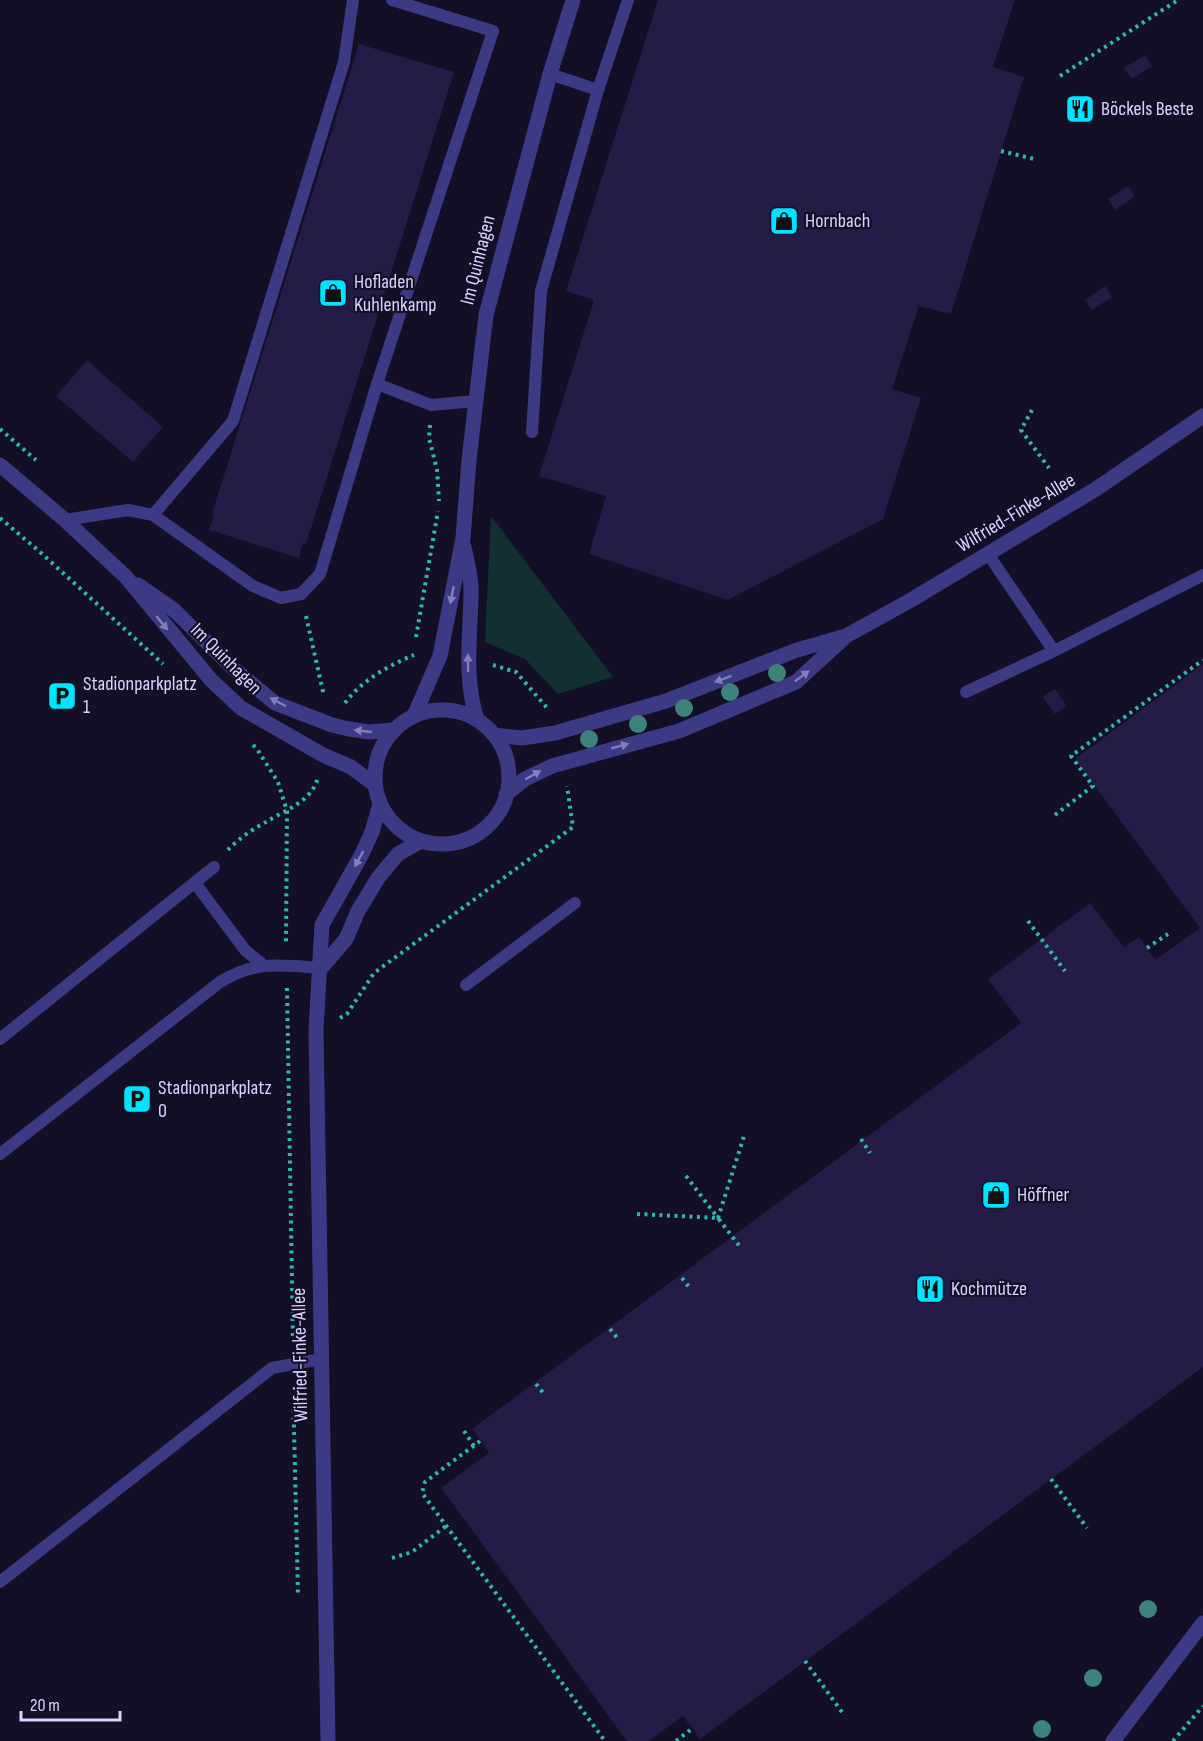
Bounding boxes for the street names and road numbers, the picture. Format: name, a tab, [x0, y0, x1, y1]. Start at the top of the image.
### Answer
street label: Im Quinhagen	[455, 213, 501, 307]
street label: Wilfried-Finke-Allee	[952, 468, 1080, 558]
street label: Im Quinhagen	[185, 618, 267, 700]
street label: Wilfried-Finke-Allee	[287, 1288, 313, 1422]

